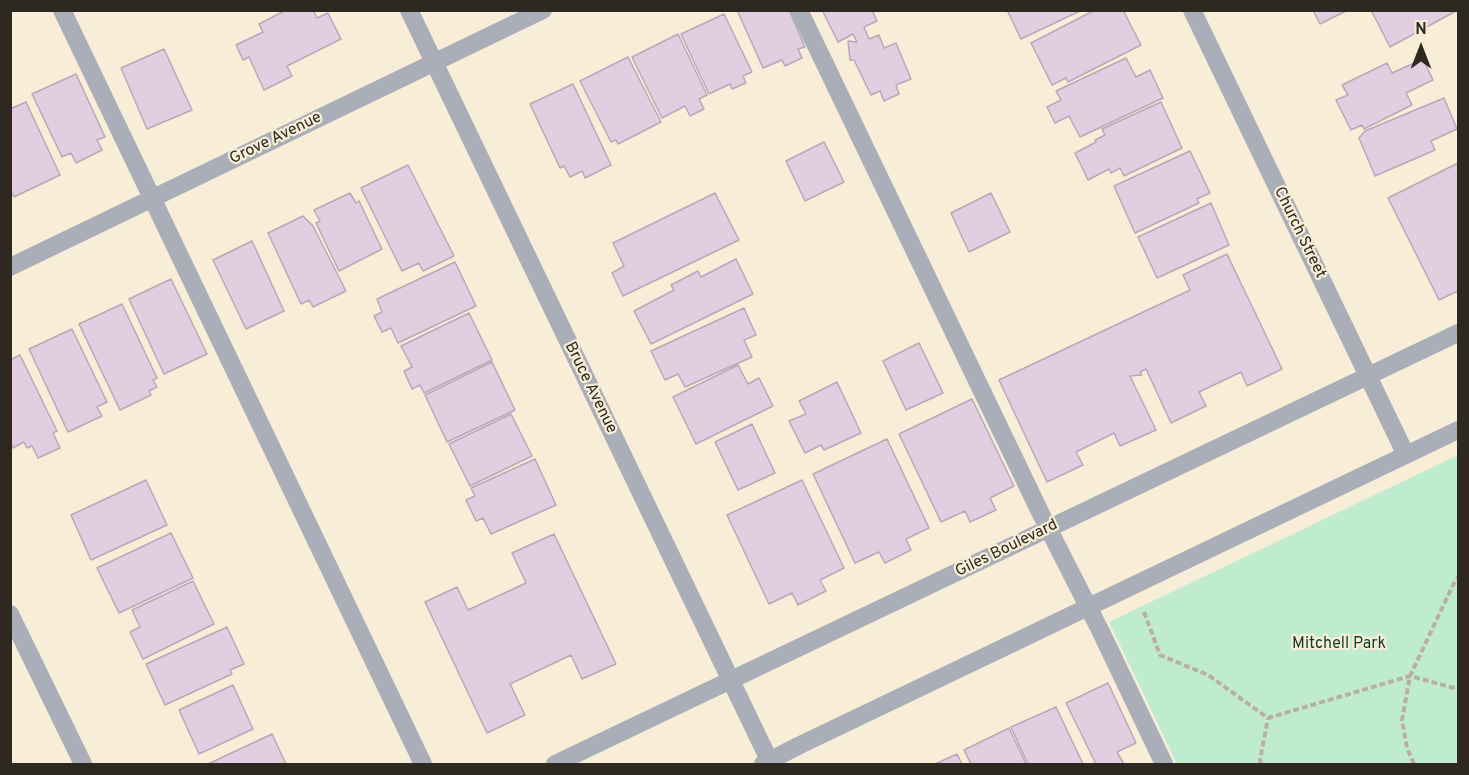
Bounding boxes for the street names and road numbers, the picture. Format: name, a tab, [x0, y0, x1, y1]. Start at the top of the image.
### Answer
street label: Grove Avenue	[227, 109, 325, 169]
street label: Church Street	[1269, 184, 1329, 282]
street label: Bruce Avenue	[560, 339, 620, 437]
street label: Giles Boulevard	[953, 516, 1061, 582]

